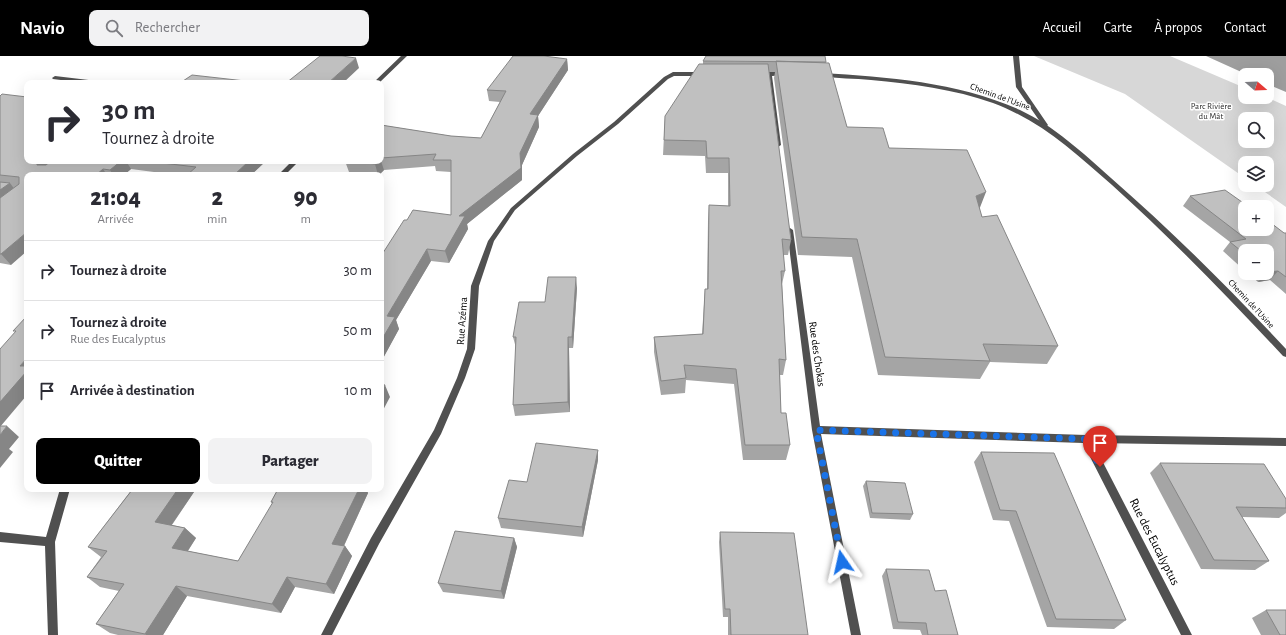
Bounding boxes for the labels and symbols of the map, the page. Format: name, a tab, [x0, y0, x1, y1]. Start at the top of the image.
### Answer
north arrow	[1238, 68, 1274, 104]
street label: Chemin de l'Usine	[969, 82, 1031, 112]
park label: Parc Rivière du Mât	[1191, 102, 1231, 121]
street label: Chemin de l'Usine	[1226, 278, 1276, 330]
street label: Rue Azéma	[455, 297, 469, 345]
street label: Rue des Chokas	[807, 321, 827, 387]
pin	[1083, 426, 1117, 467]
street label: Rue des Eucalyptus	[1126, 496, 1182, 588]
position arrow	[821, 541, 863, 583]

